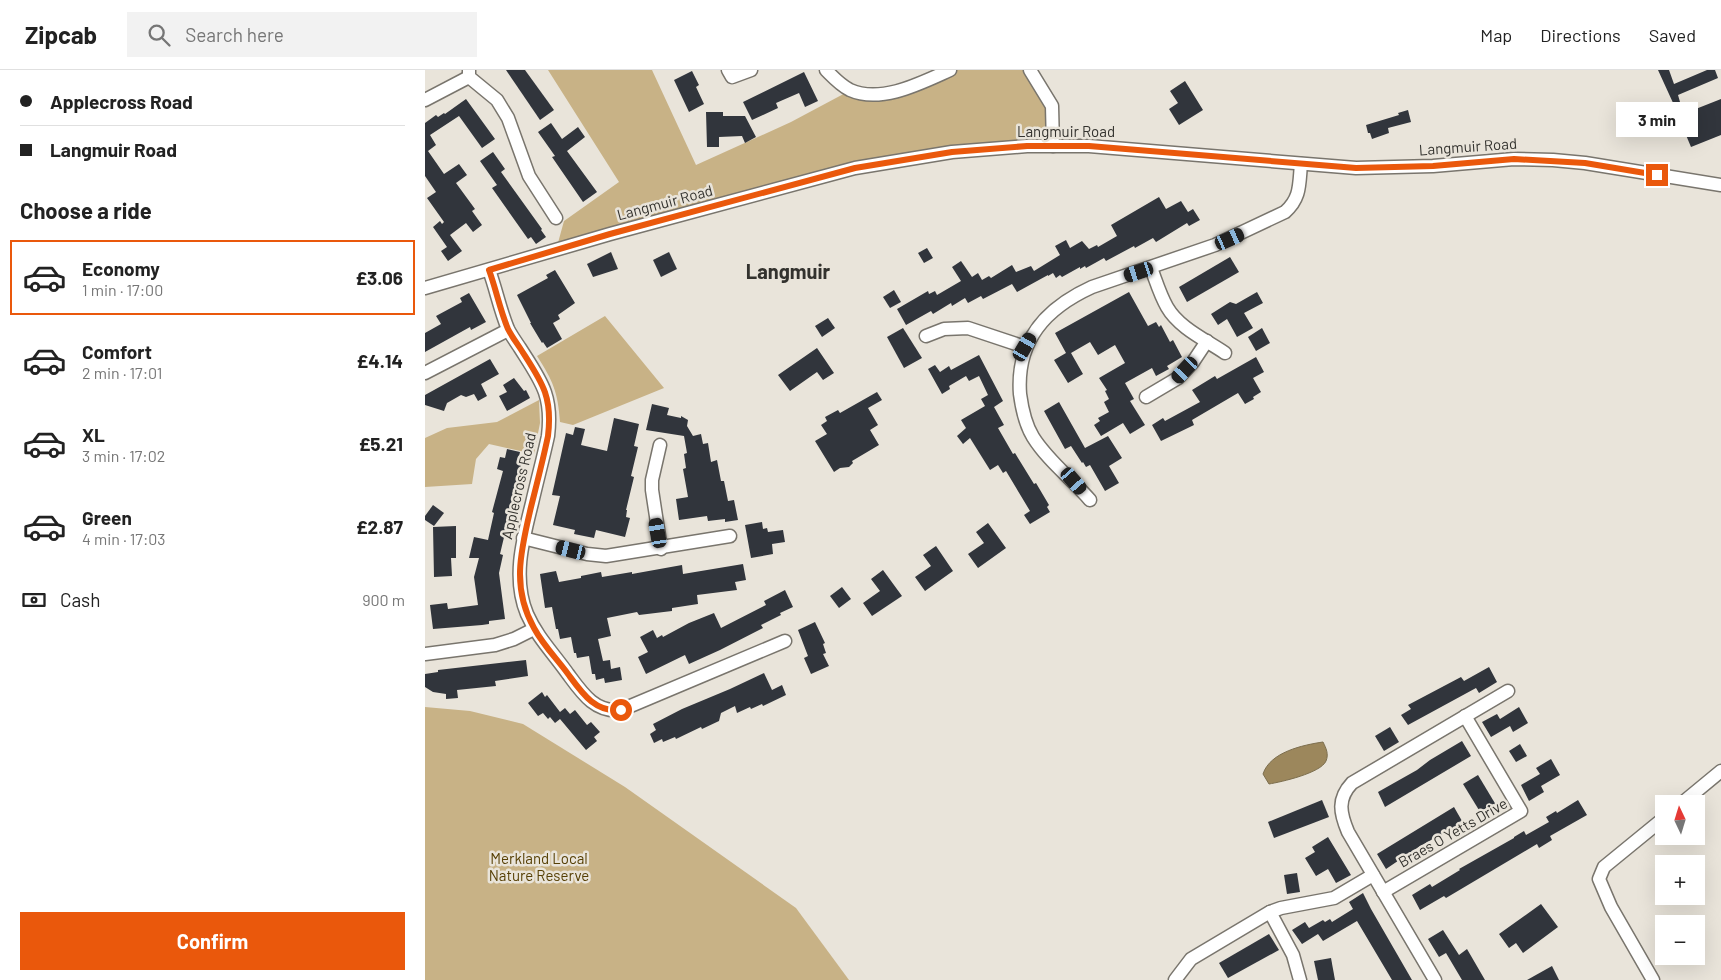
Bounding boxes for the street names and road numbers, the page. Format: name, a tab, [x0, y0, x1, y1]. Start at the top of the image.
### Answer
street label: Langmuir Road	[1017, 122, 1115, 140]
street label: Langmuir Road	[1418, 134, 1518, 158]
street label: Langmuir Road	[615, 181, 714, 223]
street label: Applecross Road	[497, 431, 539, 541]
street label: Braes O Yetts Drive	[1395, 794, 1510, 871]

